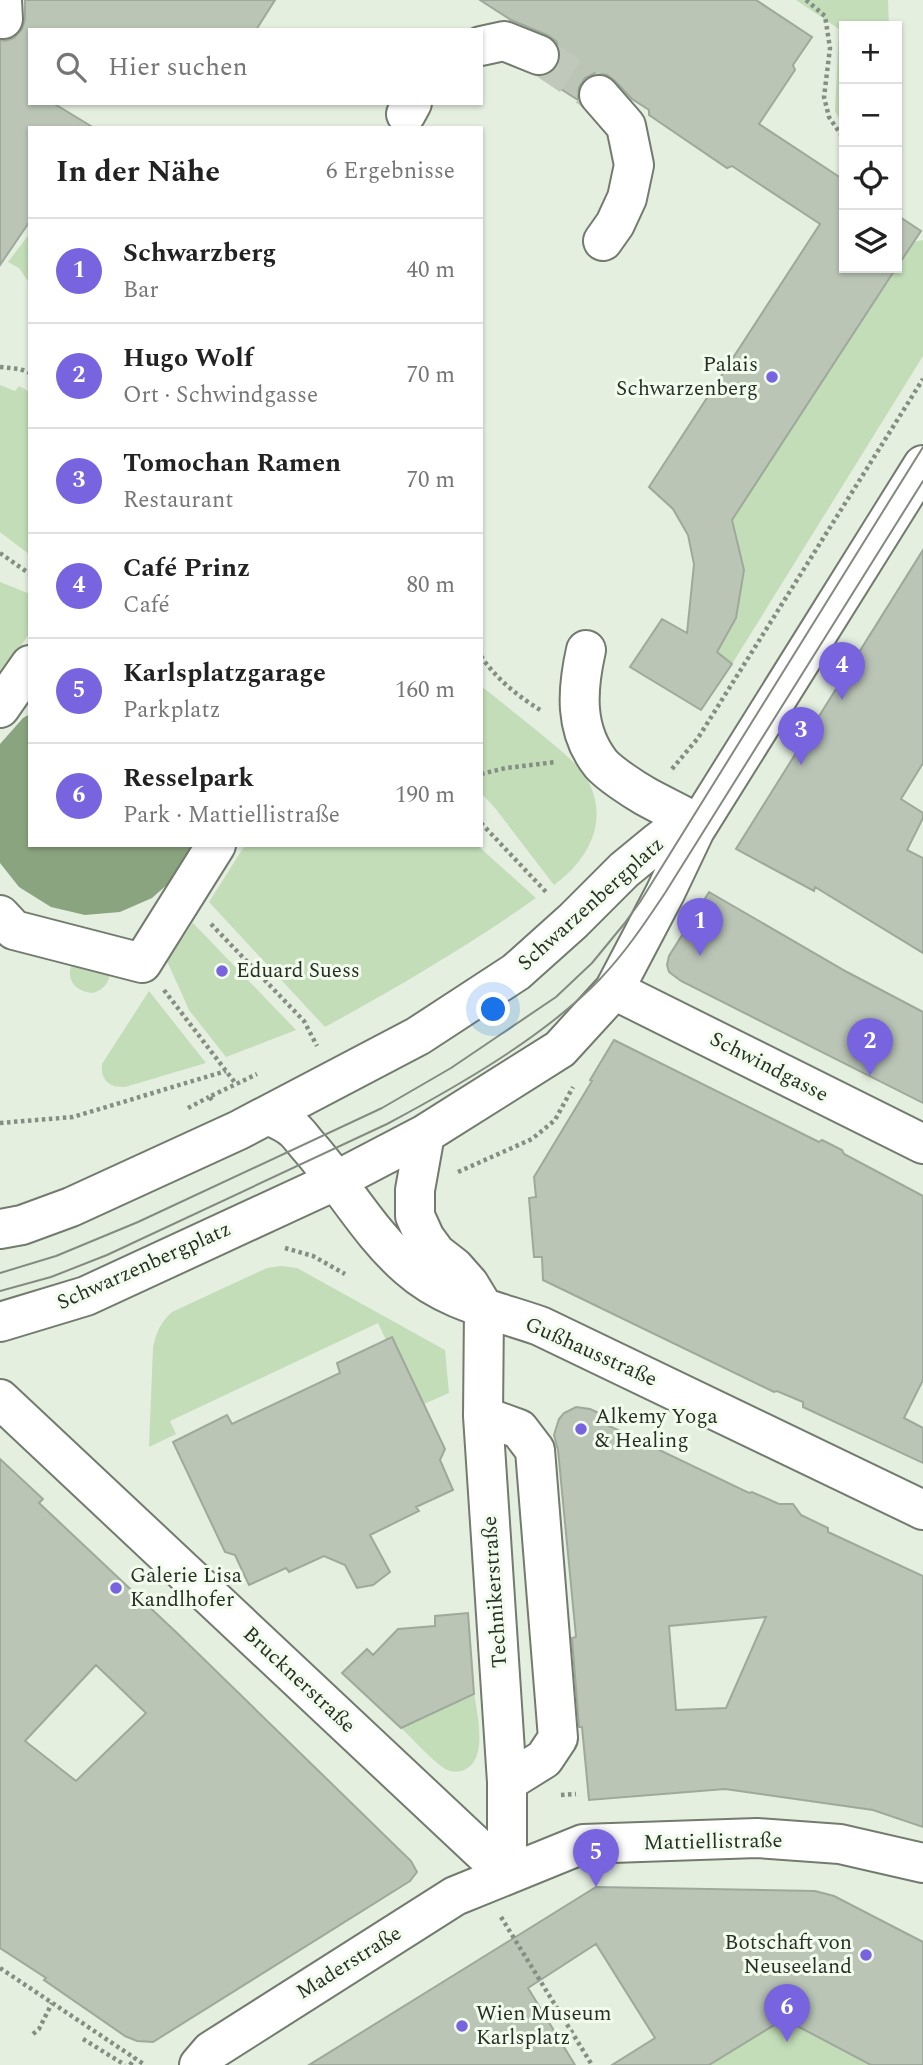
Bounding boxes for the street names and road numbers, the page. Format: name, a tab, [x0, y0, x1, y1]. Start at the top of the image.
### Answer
street label: Schwarzenbergplatz	[511, 829, 671, 979]
street label: Schwindgasse	[704, 1023, 834, 1111]
street label: Schwarzenbergplatz	[52, 1213, 236, 1319]
street label: Gußhausstraße	[520, 1309, 662, 1395]
street label: Technikerstraße	[474, 1515, 516, 1669]
street label: Brucknerstraße	[235, 1619, 363, 1741]
street label: Mattiellistraße	[643, 1825, 783, 1859]
street label: Maderstraße	[290, 1918, 408, 2008]

